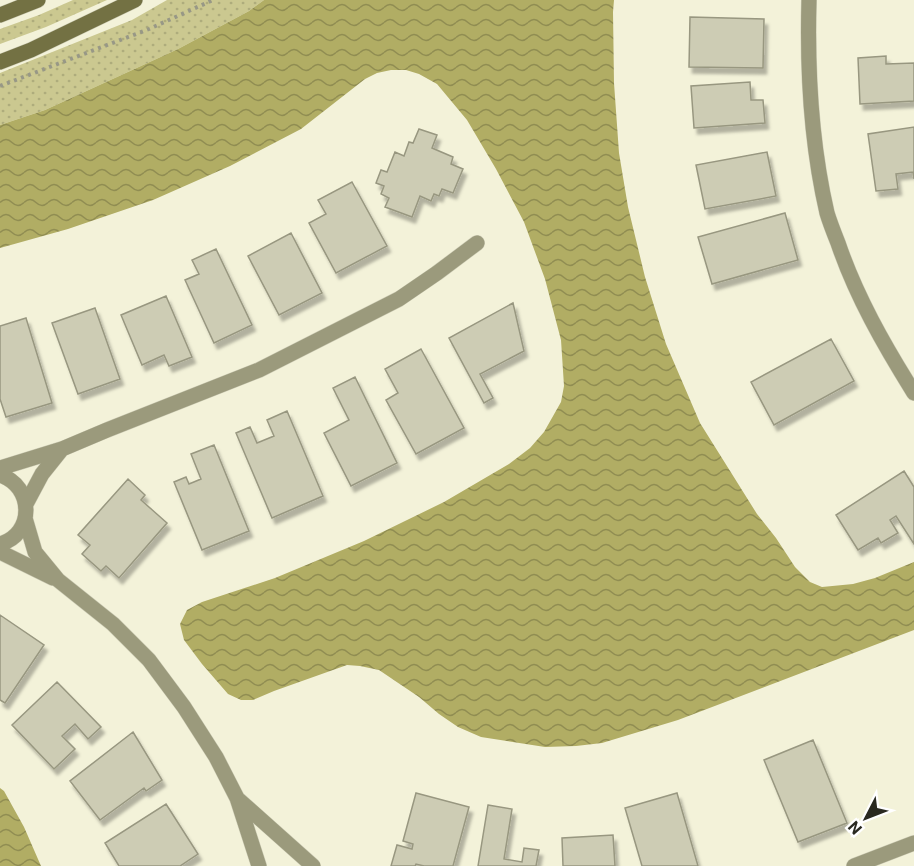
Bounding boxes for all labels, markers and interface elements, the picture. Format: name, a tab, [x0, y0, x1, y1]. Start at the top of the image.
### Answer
north arrow	[836, 788, 896, 848]
text: N	[844, 817, 866, 838]

